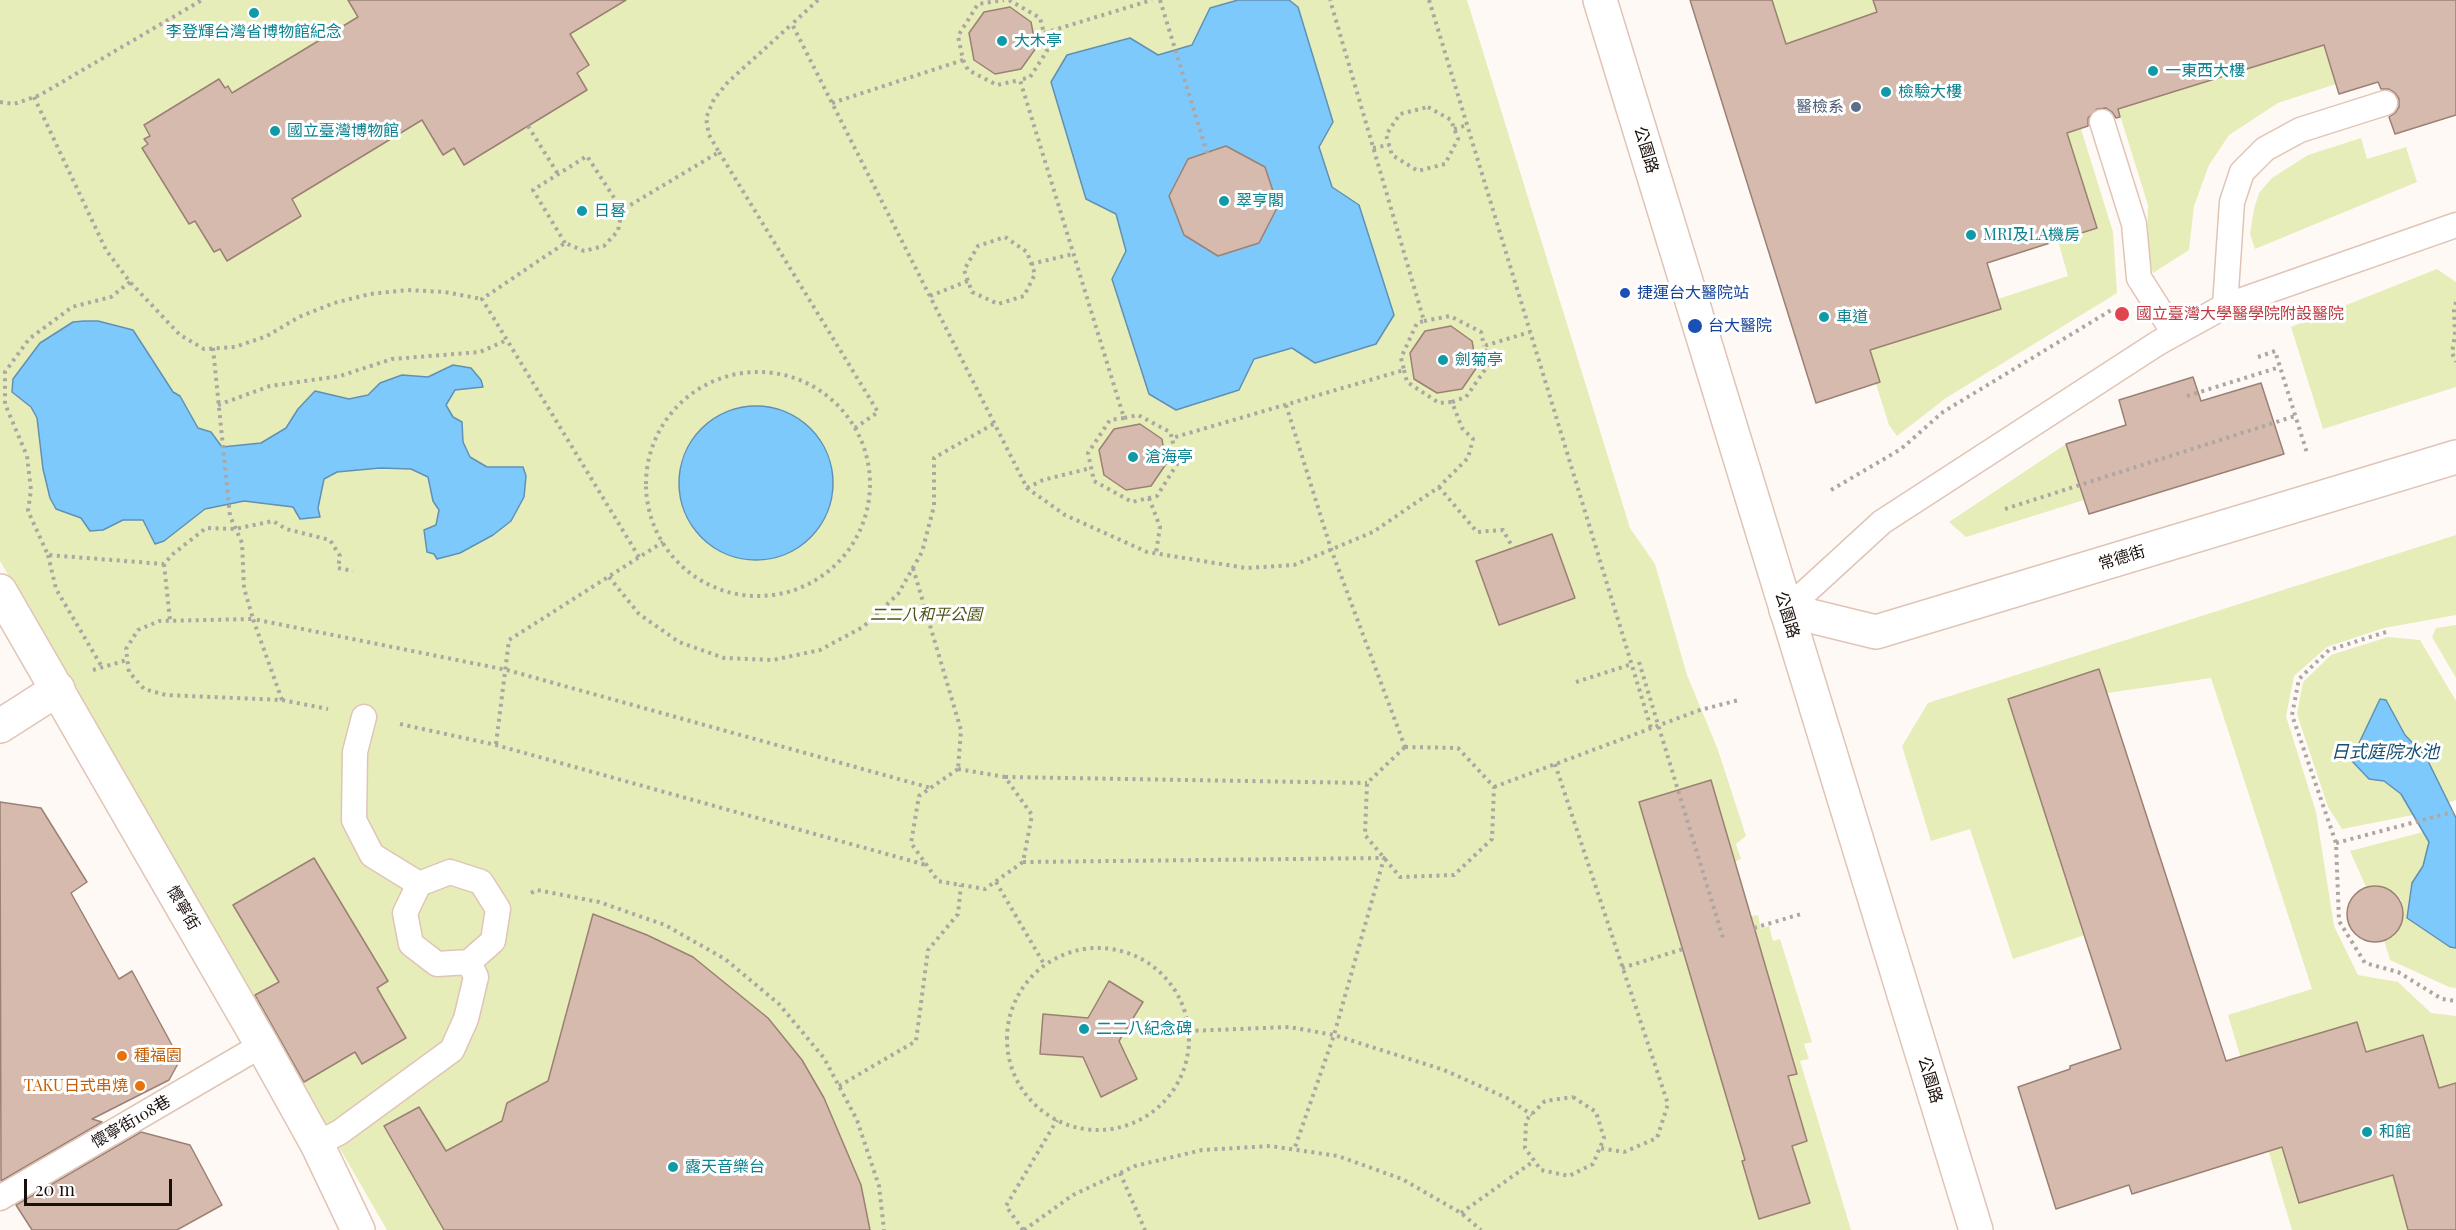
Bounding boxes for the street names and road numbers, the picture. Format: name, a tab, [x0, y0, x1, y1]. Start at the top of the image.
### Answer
street label: 公園路	[1630, 124, 1662, 176]
street label: 常德街	[2096, 542, 2148, 574]
street label: 公園路	[1771, 589, 1803, 641]
street label: 懷寧街	[163, 882, 203, 934]
street label: 公園路	[1914, 1054, 1946, 1106]
street label: 懷寧街108巷	[88, 1092, 174, 1152]

